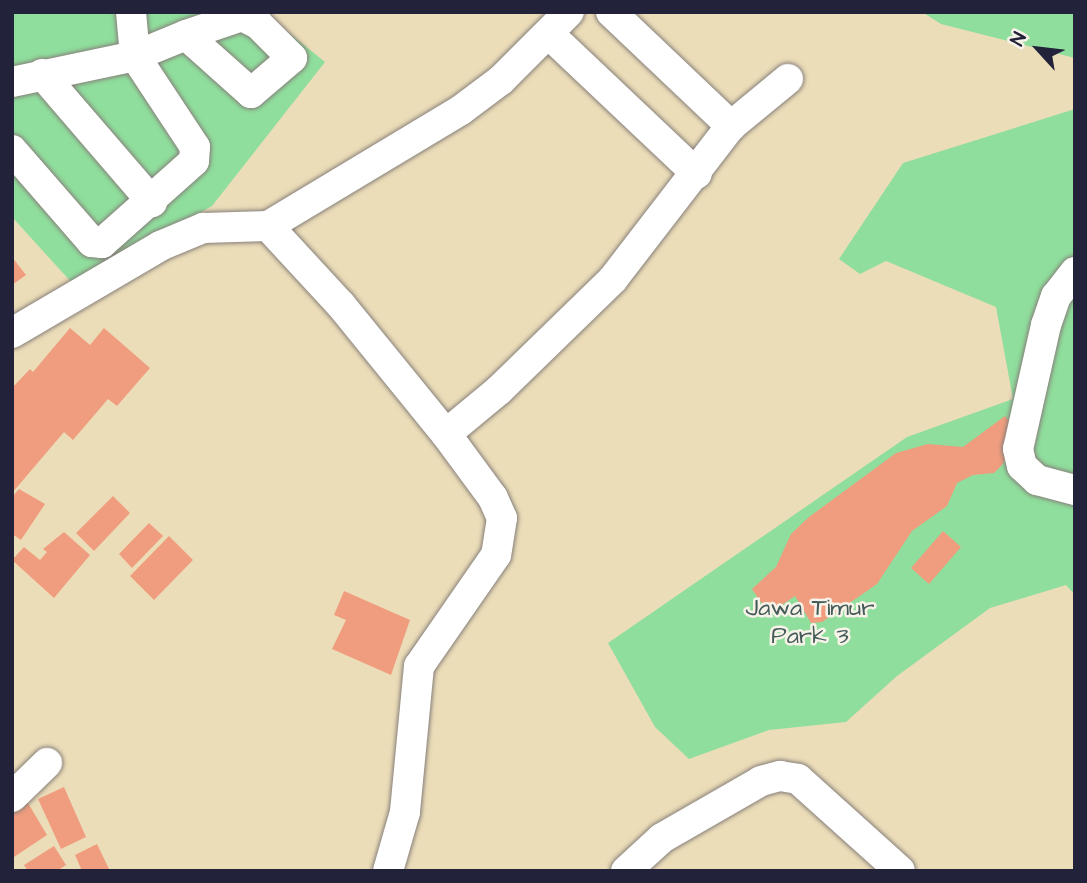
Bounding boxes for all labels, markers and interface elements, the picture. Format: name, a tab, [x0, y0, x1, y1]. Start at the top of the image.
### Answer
north arrow	[1003, 14, 1073, 84]
text: N	[1004, 28, 1034, 51]
park label: Jawa Timur Park 3	[746, 595, 874, 651]

